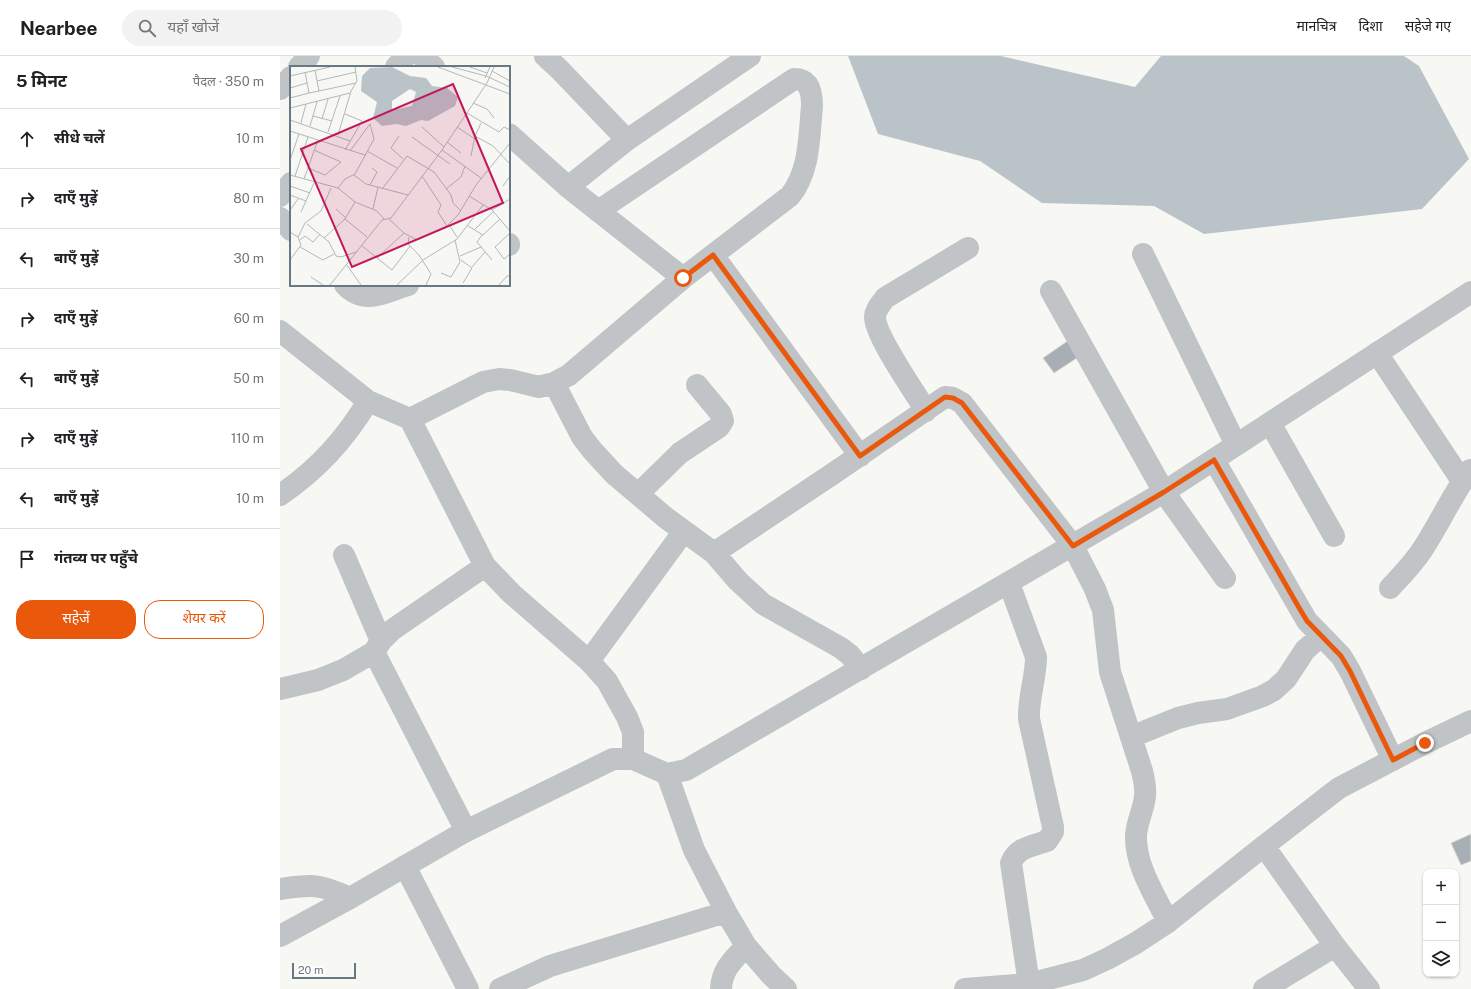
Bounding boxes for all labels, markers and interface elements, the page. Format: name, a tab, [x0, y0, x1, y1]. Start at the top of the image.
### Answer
search box	[122, 10, 402, 46]
text: Nearbee	[20, 17, 98, 39]
icon: search	[136, 17, 158, 39]
text: यहाँ खोजें	[168, 18, 219, 35]
text: मानचित्र	[1296, 18, 1336, 34]
text: दिशा	[1358, 18, 1383, 34]
text: सहेजे गए	[1405, 18, 1451, 34]
inset map	[290, 66, 510, 286]
text: 5 मिनट	[16, 71, 67, 91]
text: पैदल · 350 m	[193, 74, 264, 89]
icon: ahead	[16, 128, 38, 150]
text: सीधे चलें	[54, 129, 105, 146]
text: 10 m	[236, 131, 264, 146]
icon: right	[16, 188, 38, 210]
text: दाएँ मुड़ें	[54, 189, 98, 206]
text: 80 m	[233, 191, 264, 206]
icon: left	[16, 248, 38, 270]
text: बाएँ मुड़ें	[54, 249, 99, 266]
text: 30 m	[234, 251, 264, 266]
route start	[674, 269, 692, 287]
icon: right	[16, 308, 38, 330]
text: दाएँ मुड़ें	[54, 309, 98, 326]
text: 60 m	[234, 311, 264, 326]
icon: left	[16, 368, 38, 390]
text: बाएँ मुड़ें	[54, 369, 99, 386]
text: 50 m	[233, 371, 264, 386]
icon: right	[16, 428, 38, 450]
text: दाएँ मुड़ें	[54, 429, 98, 446]
text: 110 m	[231, 431, 264, 446]
icon: left	[16, 488, 38, 510]
text: बाएँ मुड़ें	[54, 489, 99, 506]
text: 10 m	[236, 491, 264, 506]
icon: arrive	[16, 548, 38, 570]
text: गंतव्य पर पहुँचे	[54, 549, 138, 566]
button: सहेजें	[16, 600, 136, 639]
button: शेयर करें	[144, 600, 264, 639]
route end	[1416, 734, 1434, 752]
map controls	[1423, 869, 1459, 977]
button: +	[1423, 869, 1459, 905]
button: −	[1423, 905, 1459, 941]
button: layers	[1423, 941, 1459, 977]
scale bar	[292, 961, 356, 980]
text: 20 m	[298, 964, 323, 976]

